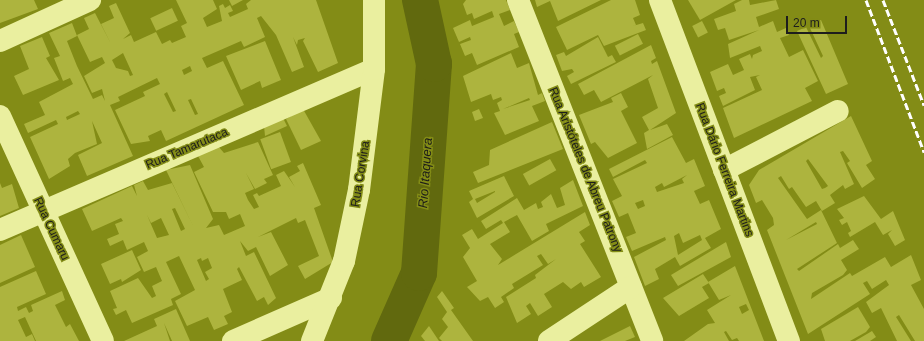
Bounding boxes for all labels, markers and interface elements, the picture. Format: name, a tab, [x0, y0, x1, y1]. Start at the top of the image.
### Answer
scale bar	[788, 8, 849, 34]
text: 20 m	[793, 16, 820, 30]
street label: Rua Aristóteles de Abreu Patrony	[545, 85, 625, 255]
street label: Rua Dário Ferreira Martins	[692, 101, 756, 239]
street label: Rua Tamarutaca	[144, 125, 230, 173]
water label: Rio Itaquera	[416, 137, 436, 209]
street label: Rua Corvina	[349, 140, 373, 208]
street label: Rua Cumaru	[30, 195, 72, 263]

